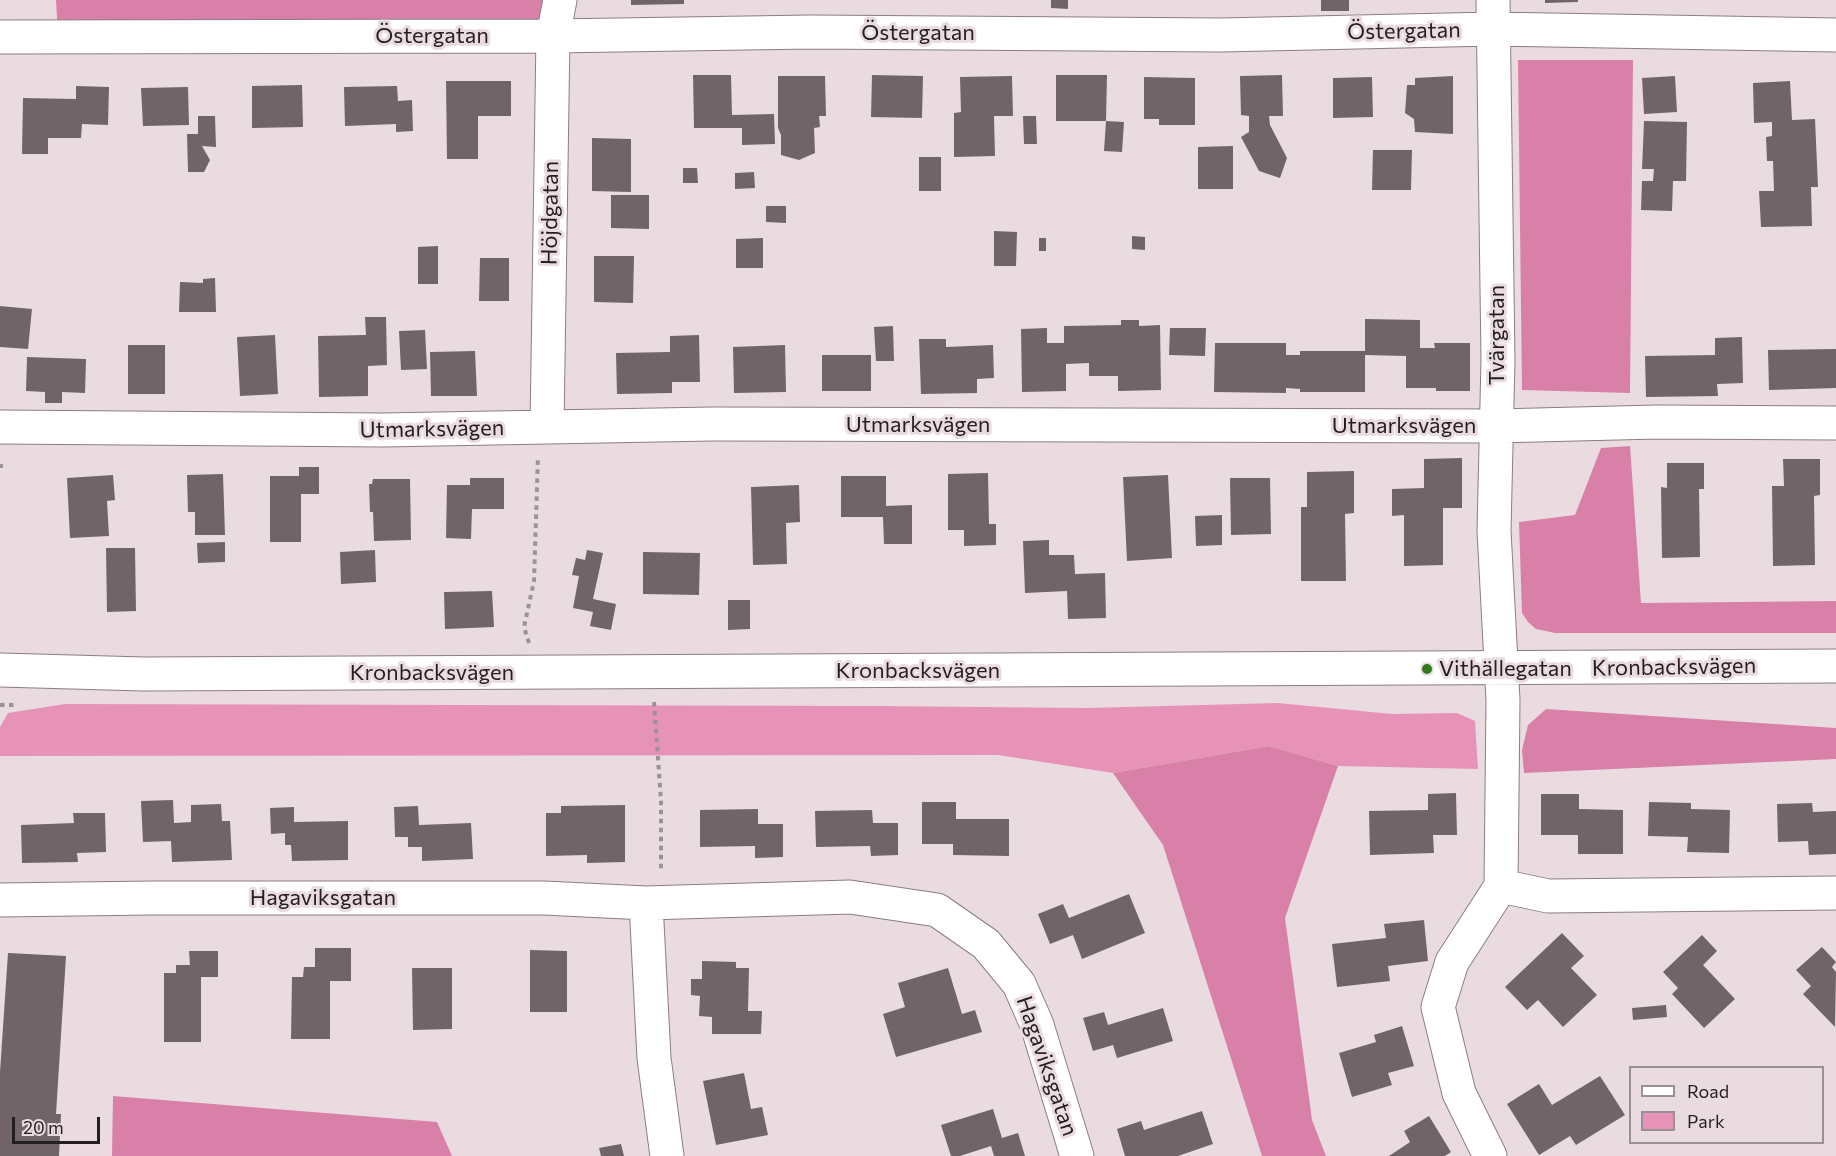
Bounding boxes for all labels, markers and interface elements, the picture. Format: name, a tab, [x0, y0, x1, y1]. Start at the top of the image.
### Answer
street label: Östergatan	[1347, 17, 1461, 45]
street label: Östergatan	[861, 20, 975, 46]
street label: Östergatan	[375, 23, 489, 49]
street label: Höjdgatan	[536, 161, 564, 265]
street label: Tvärgatan	[1484, 285, 1510, 385]
street label: Utmarksvägen	[846, 412, 990, 438]
street label: Utmarksvägen	[1332, 413, 1476, 439]
street label: Utmarksvägen	[359, 415, 505, 443]
street label: Kronbacksvägen	[1592, 652, 1756, 682]
place label: Vithällegatan	[1439, 656, 1572, 682]
street label: Kronbacksvägen	[836, 658, 1000, 684]
street label: Kronbacksvägen	[350, 660, 514, 686]
marker: Vithällegatan	[1420, 662, 1434, 676]
street label: Hagaviksgatan	[250, 885, 396, 911]
street label: Hagaviksgatan	[1011, 993, 1083, 1139]
legend	[1629, 1066, 1824, 1144]
text: Road	[1687, 1080, 1729, 1102]
scale bar	[15, 1105, 104, 1143]
text: Park	[1687, 1110, 1725, 1132]
text: 20 m	[23, 1116, 64, 1138]

